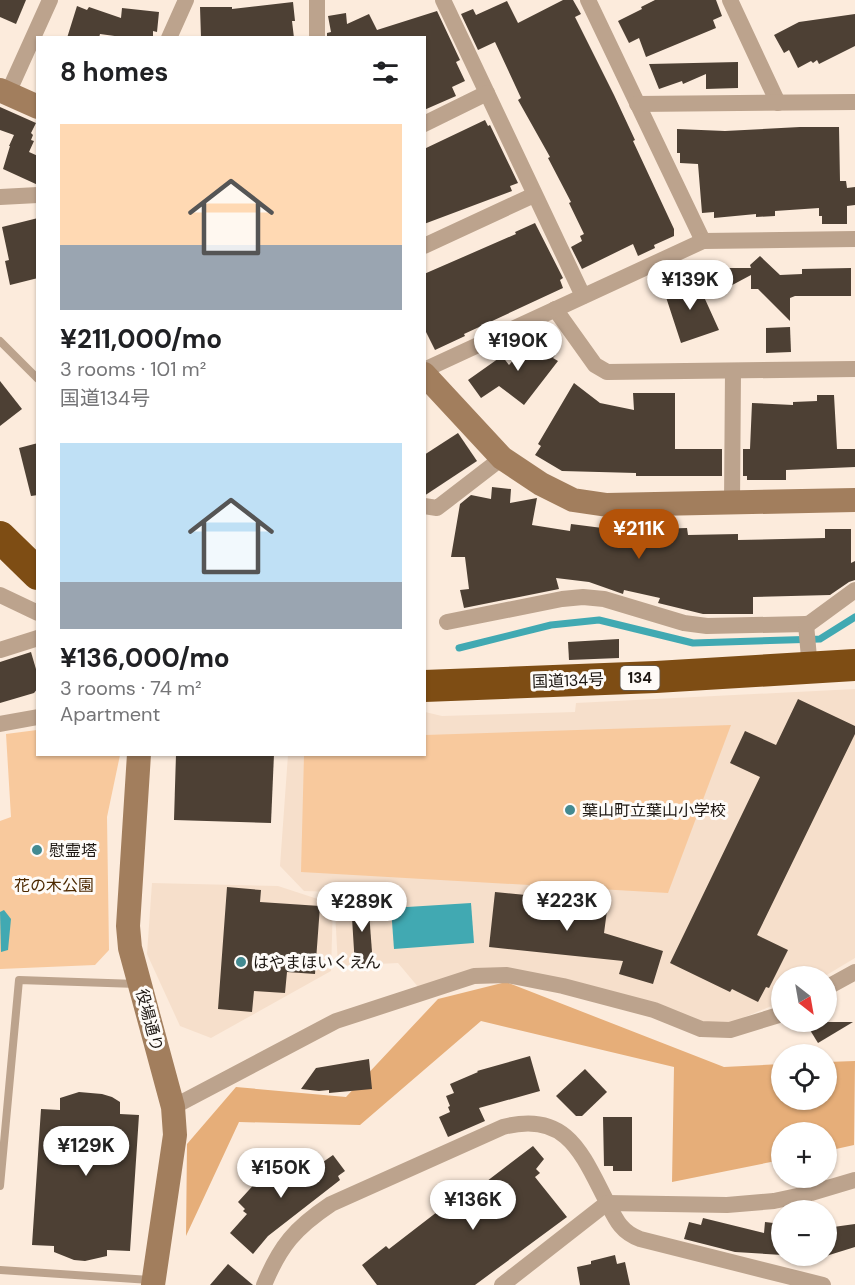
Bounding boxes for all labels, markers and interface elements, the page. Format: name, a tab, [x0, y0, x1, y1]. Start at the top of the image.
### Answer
text: 8 homes	[60, 55, 168, 89]
icon: filters	[369, 56, 402, 89]
icon: home	[177, 163, 285, 271]
pin: ¥139K	[648, 260, 732, 311]
text: ¥139K	[661, 266, 719, 292]
pin: ¥190K	[476, 321, 560, 372]
text: ¥211,000/mo	[60, 322, 222, 356]
text: ¥190K	[488, 327, 548, 353]
text: 3 rooms · 101 m²	[60, 356, 206, 382]
text: 国道134号	[60, 385, 150, 411]
icon: home	[177, 482, 285, 590]
pin: ¥211K	[597, 509, 681, 560]
text: ¥211K	[613, 515, 665, 541]
text: ¥136,000/mo	[60, 641, 230, 675]
road number: 134	[620, 666, 660, 690]
street label: 国道134号	[532, 669, 604, 692]
text: 3 rooms · 74 m²	[60, 675, 202, 701]
text: Apartment	[60, 701, 160, 727]
place label: 葉山町立葉山小学校	[582, 800, 726, 821]
marker: 葉山町立葉山小学校	[563, 803, 577, 817]
place label: 慰霊塔	[49, 840, 97, 861]
marker: 慰霊塔	[30, 843, 44, 857]
park label: 花の木公園	[14, 875, 94, 896]
pin: ¥223K	[525, 881, 609, 932]
pin: ¥289K	[320, 882, 404, 933]
text: ¥223K	[536, 887, 598, 913]
text: ¥289K	[331, 888, 393, 914]
place label: はやまほいくえん	[253, 952, 381, 973]
marker: はやまほいくえん	[234, 955, 248, 969]
north arrow	[771, 966, 837, 1032]
map controls	[771, 966, 837, 1266]
street label: 役場通り	[131, 986, 168, 1054]
button: locate	[771, 1044, 837, 1110]
button: +	[771, 1122, 837, 1188]
pin: ¥129K	[44, 1126, 128, 1177]
text: ¥129K	[57, 1132, 115, 1158]
pin: ¥150K	[239, 1148, 323, 1199]
text: ¥150K	[251, 1154, 311, 1180]
pin: ¥136K	[431, 1180, 515, 1231]
text: ¥136K	[444, 1186, 502, 1212]
button: −	[771, 1200, 837, 1266]

